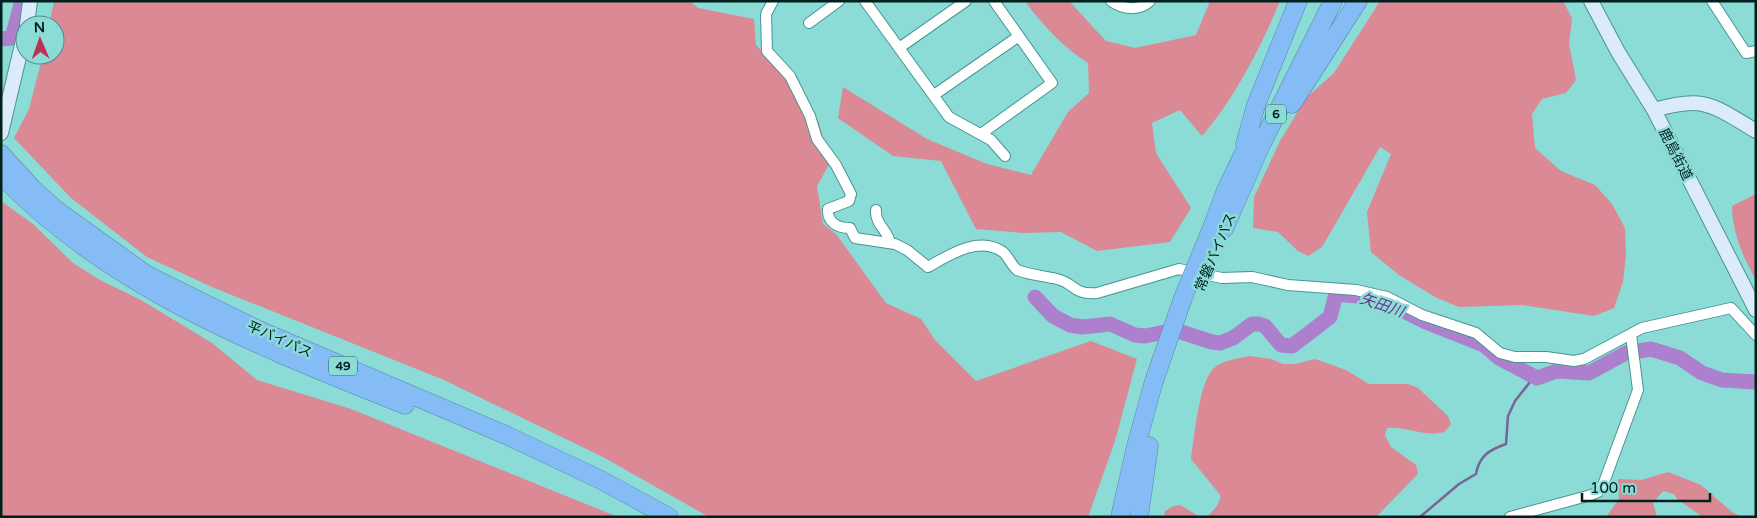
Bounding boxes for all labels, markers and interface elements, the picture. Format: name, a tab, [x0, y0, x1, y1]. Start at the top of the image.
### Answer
north arrow	[15, 15, 65, 65]
text: N	[34, 19, 45, 36]
road number: 6	[1266, 105, 1286, 124]
street label: 鹿島街道	[1655, 125, 1696, 183]
street label: 常磐バイパス	[1191, 210, 1240, 294]
water label: 矢田川	[1358, 289, 1408, 321]
street label: 平バイパス	[244, 318, 315, 361]
road number: 49	[329, 356, 357, 376]
scale bar	[1582, 470, 1710, 502]
text: 100 m	[1590, 479, 1636, 497]

